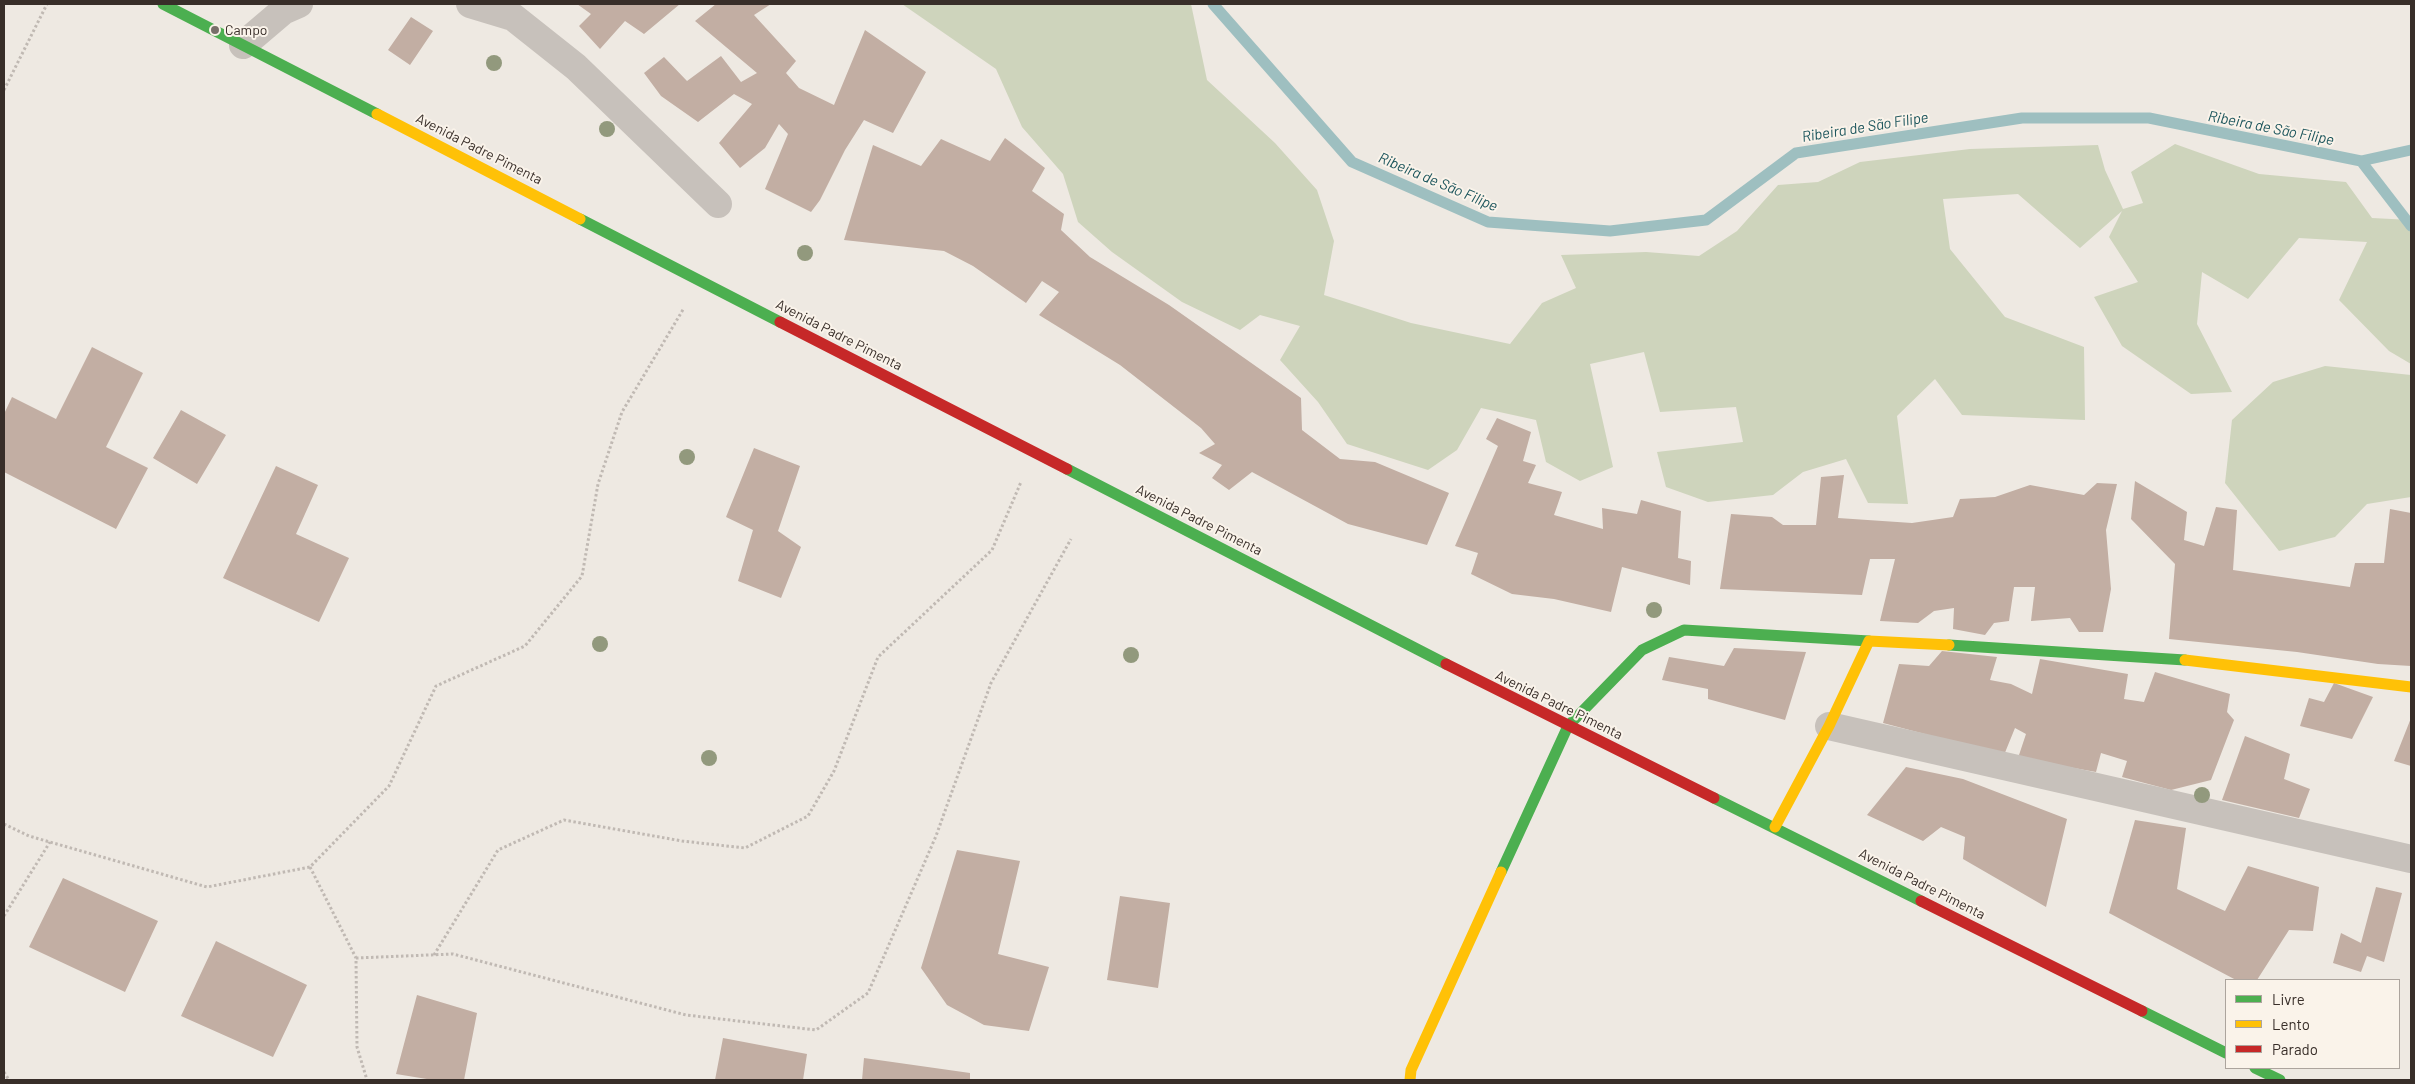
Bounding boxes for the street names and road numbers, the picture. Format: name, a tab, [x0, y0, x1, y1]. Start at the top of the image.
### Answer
street label: Avenida Padre Pimenta	[413, 110, 545, 188]
street label: Avenida Padre Pimenta	[773, 296, 905, 374]
street label: Avenida Padre Pimenta	[1133, 481, 1265, 559]
street label: Avenida Padre Pimenta	[1493, 667, 1625, 743]
street label: Avenida Padre Pimenta	[1856, 845, 1988, 923]

